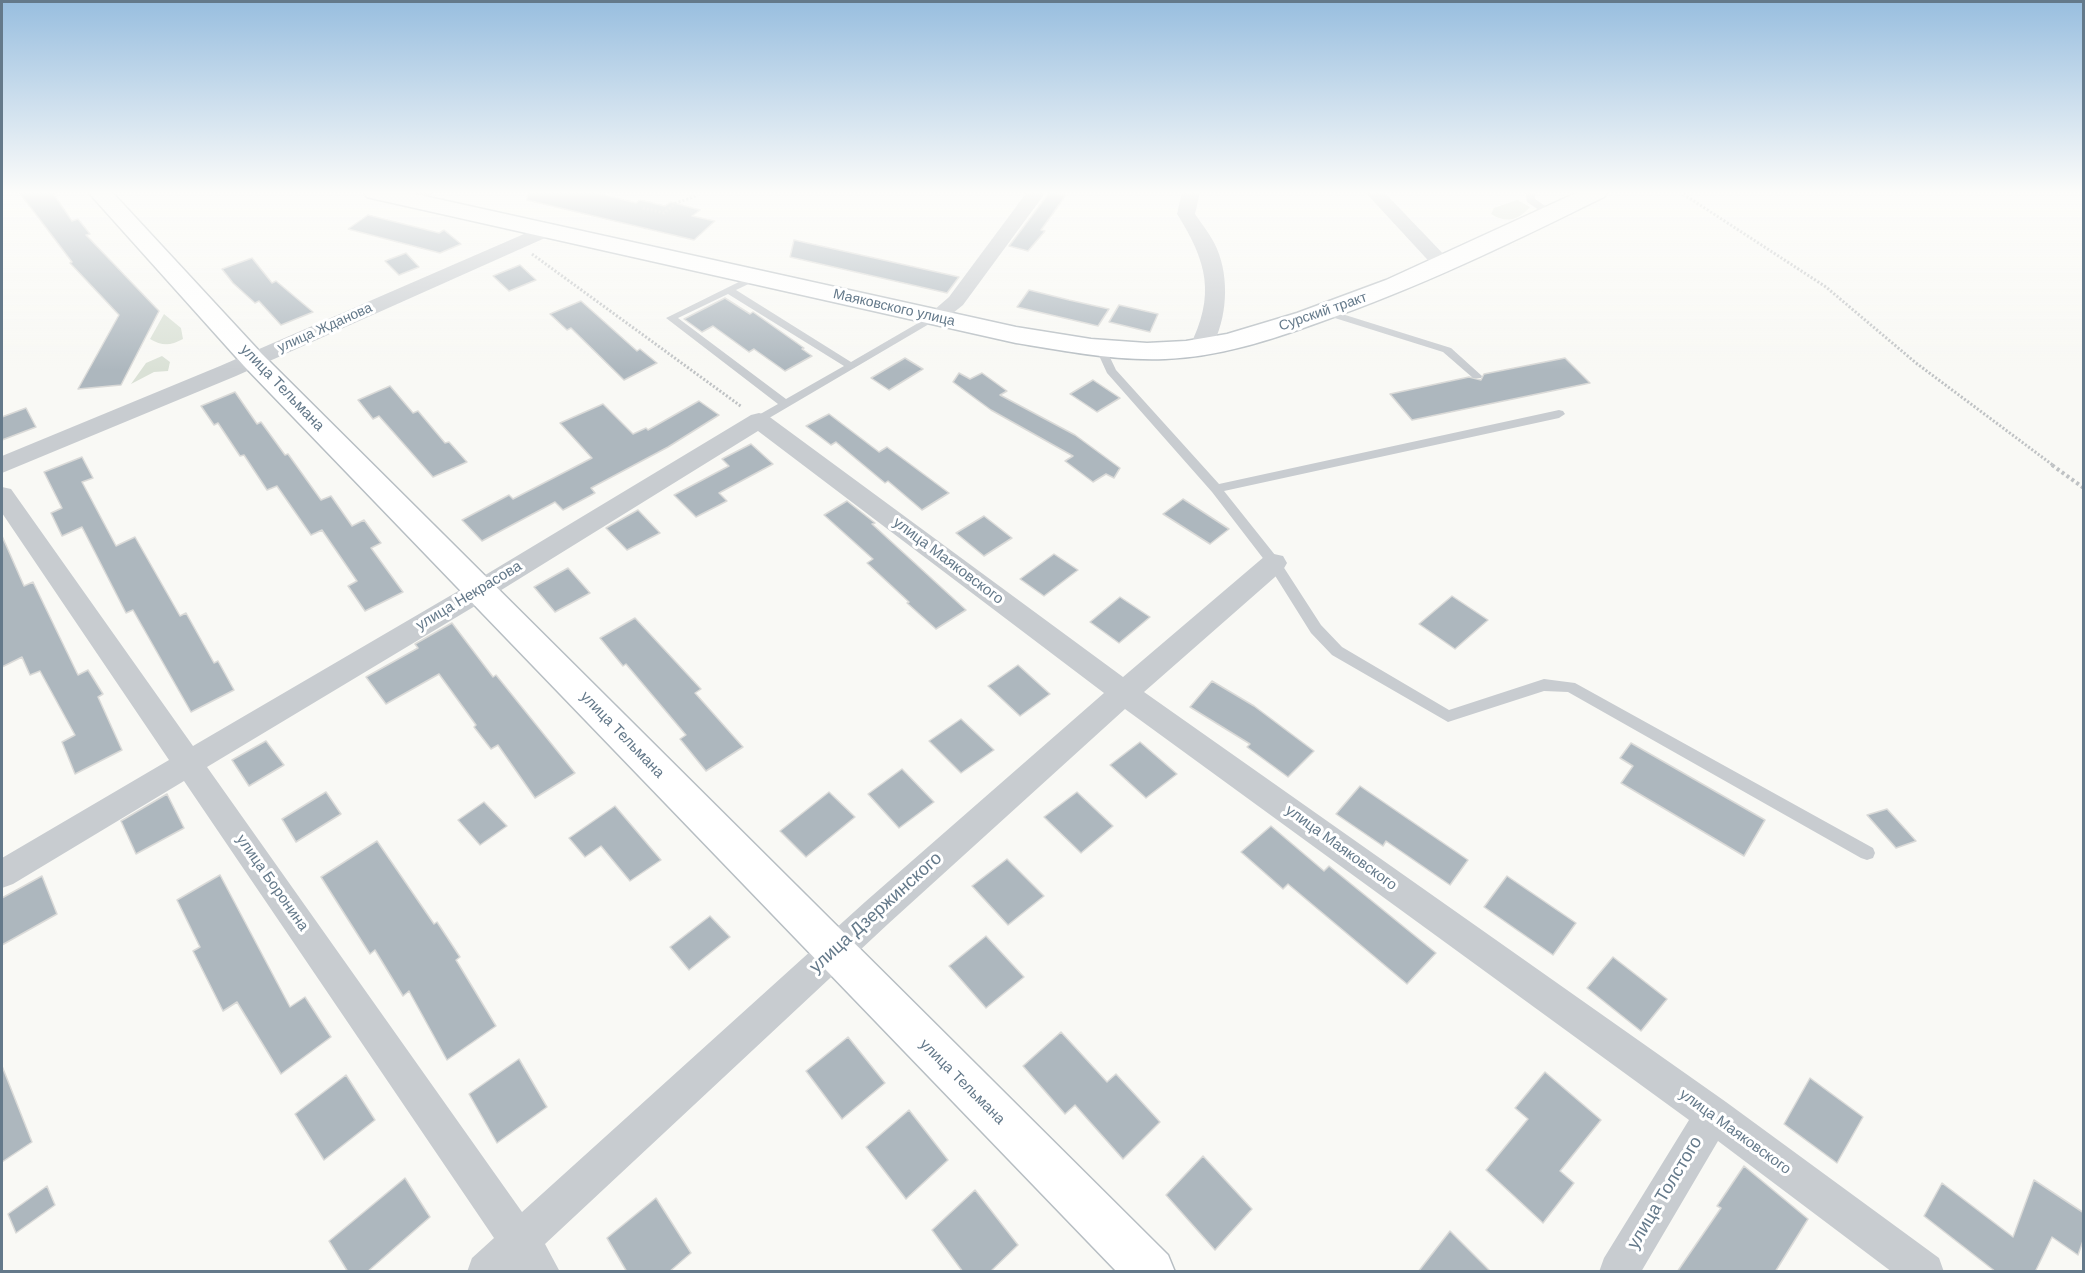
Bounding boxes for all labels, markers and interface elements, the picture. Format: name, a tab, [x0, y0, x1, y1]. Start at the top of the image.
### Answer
street label: Маяковского улица	[831, 286, 957, 330]
street label: Сурский тракт	[1277, 289, 1369, 335]
street label: улица Жданова	[275, 300, 375, 356]
street label: улица Тельмана	[236, 341, 328, 435]
street label: улица Маяковского	[889, 514, 1007, 608]
street label: улица Некрасова	[413, 557, 525, 635]
street label: улица Тельмана	[576, 688, 668, 782]
street label: улица Маяковского	[1282, 801, 1400, 895]
street label: улица Боронина	[232, 831, 312, 935]
street label: улица Дзержинского	[805, 848, 947, 978]
street label: улица Тельмана	[916, 1036, 1008, 1128]
street label: улица Маяковского	[1676, 1085, 1794, 1179]
street label: улица Толстого	[1623, 1133, 1707, 1253]

